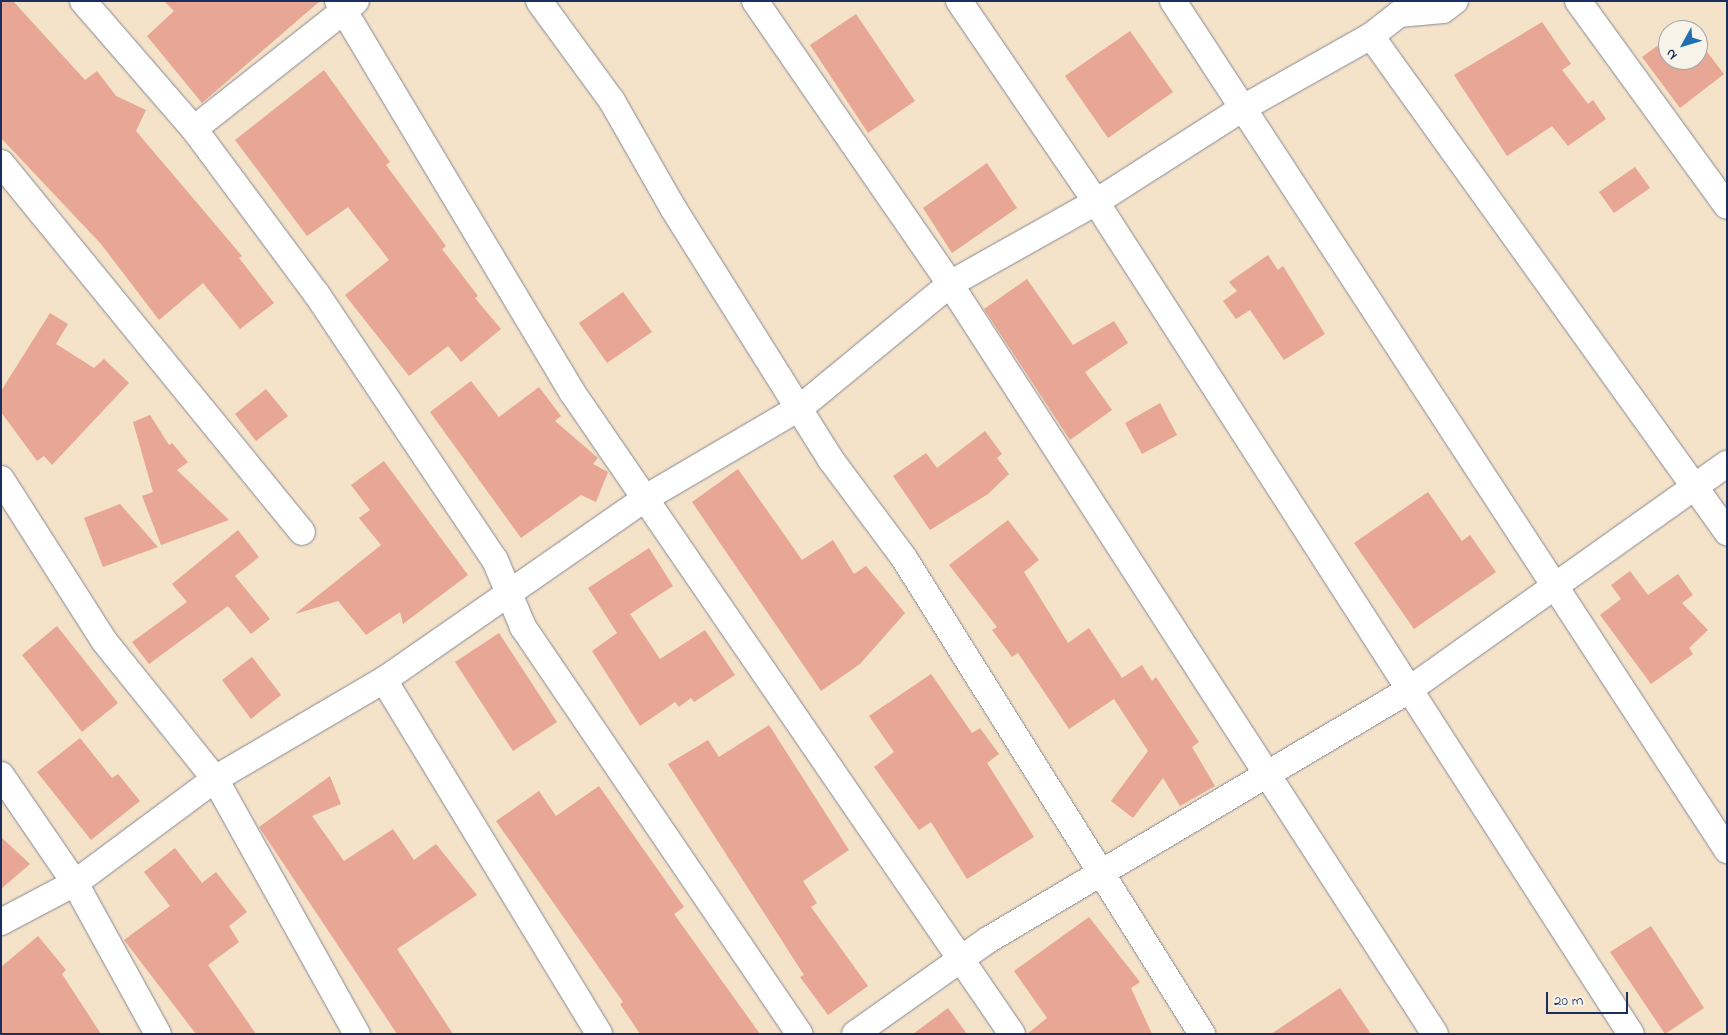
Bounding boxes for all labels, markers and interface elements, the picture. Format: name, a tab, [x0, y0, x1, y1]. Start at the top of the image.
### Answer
north arrow	[1658, 20, 1708, 70]
text: N	[1661, 44, 1683, 64]
scale bar	[1548, 982, 1630, 1014]
text: 20 m	[1554, 990, 1583, 1012]

